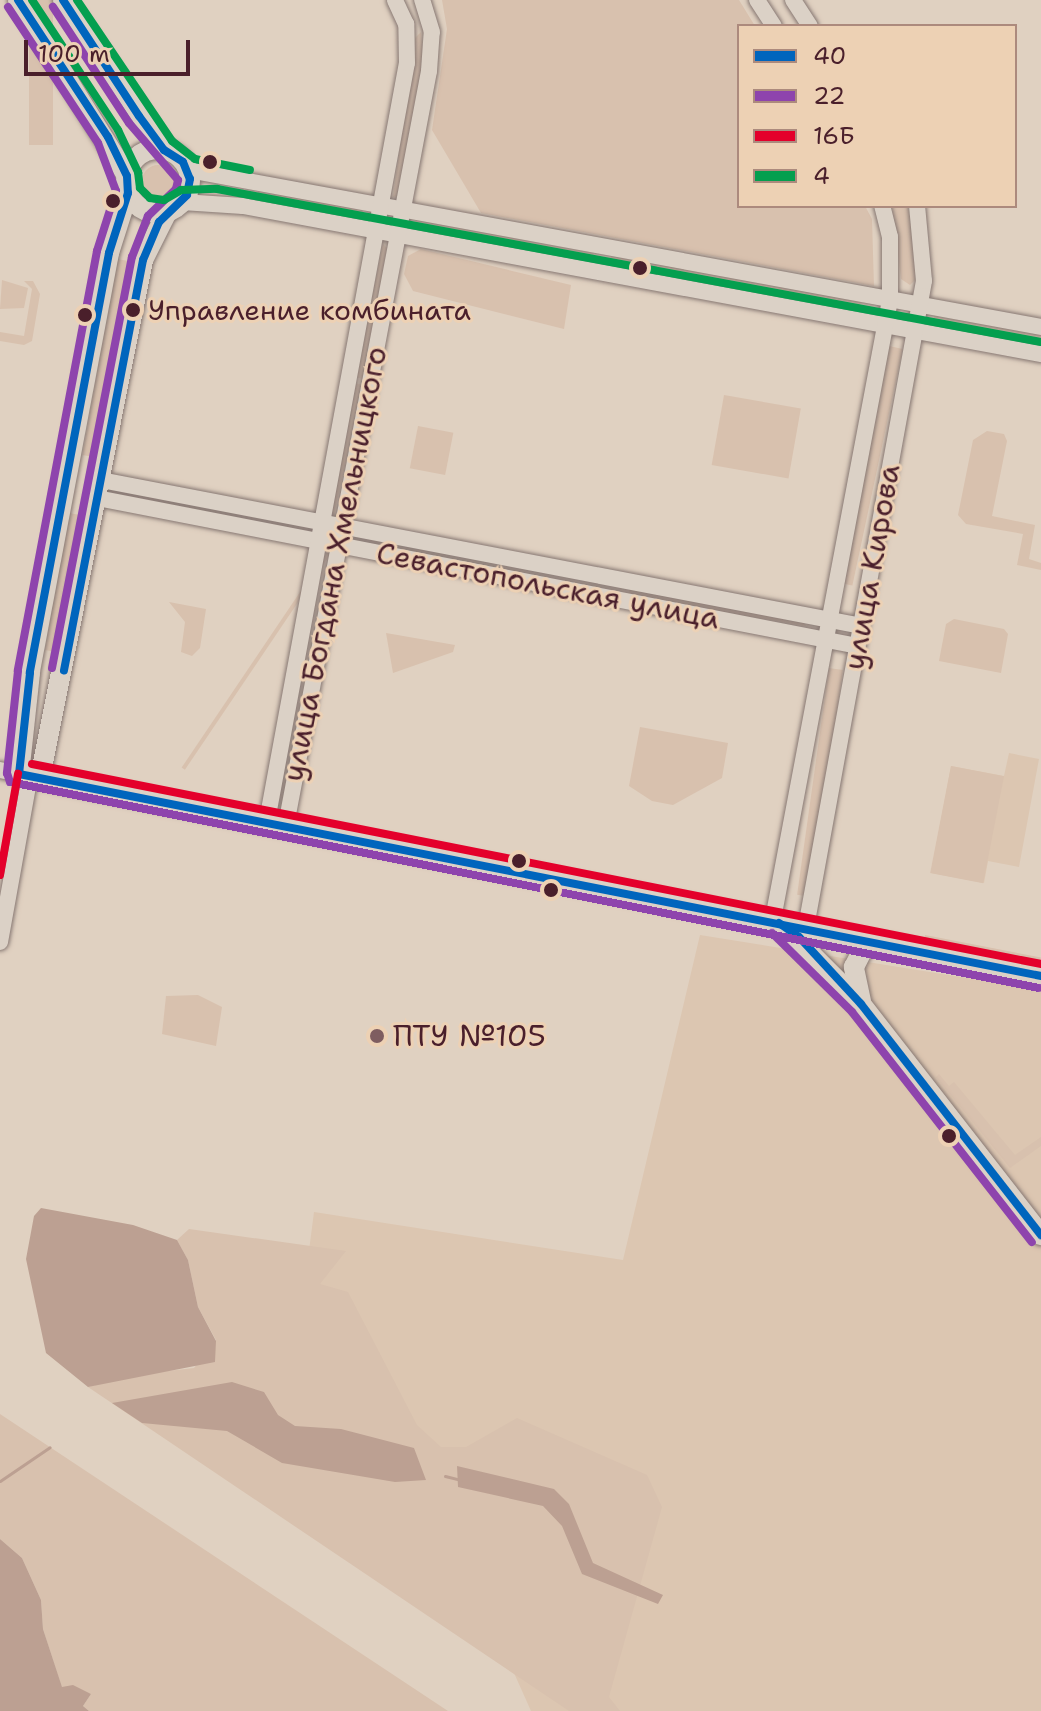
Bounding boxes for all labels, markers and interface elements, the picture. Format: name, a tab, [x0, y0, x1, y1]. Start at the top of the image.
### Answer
scale bar	[28, 24, 194, 74]
legend	[737, 24, 1017, 208]
text: 100 m	[38, 38, 110, 70]
text: 40	[813, 40, 846, 72]
text: 22	[813, 80, 845, 112]
text: 16Б	[813, 120, 855, 152]
unlabelled marker	[202, 154, 218, 170]
text: 4	[813, 160, 830, 192]
unlabelled marker	[105, 193, 121, 209]
unlabelled marker	[632, 260, 648, 276]
place label: Управление комбината	[148, 293, 471, 327]
marker: Управление комбината	[125, 302, 141, 318]
unlabelled marker	[77, 307, 93, 323]
street label: улица Богдана Хмельницкого	[275, 344, 395, 784]
street label: улица Кирова	[836, 461, 908, 673]
street label: Севастопольская улица	[373, 535, 723, 637]
unlabelled marker	[511, 853, 527, 869]
unlabelled marker	[543, 882, 559, 898]
place label: ПТУ №105	[393, 1018, 546, 1054]
marker: ПТУ №105	[368, 1027, 386, 1045]
unlabelled marker	[941, 1128, 957, 1144]

